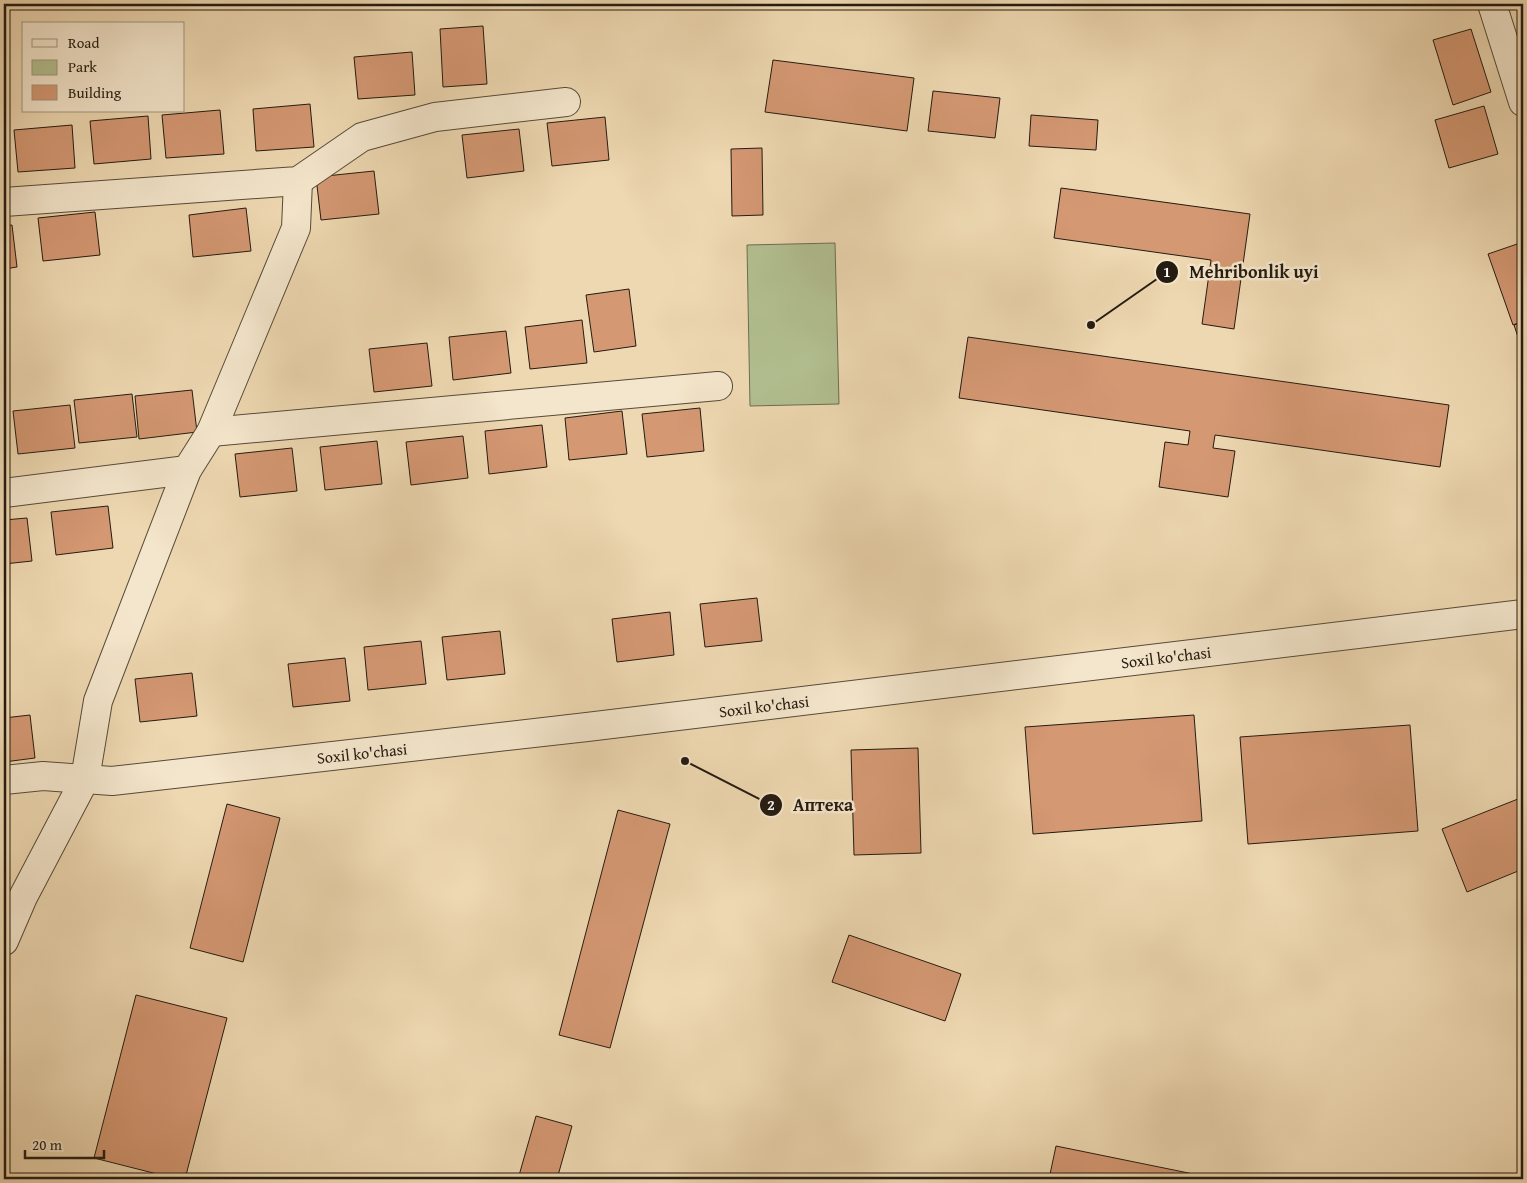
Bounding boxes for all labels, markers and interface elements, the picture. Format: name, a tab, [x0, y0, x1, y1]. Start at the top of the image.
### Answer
legend	[22, 22, 185, 112]
text: Road	[68, 32, 99, 53]
text: Park	[68, 56, 97, 77]
text: Building	[68, 82, 122, 103]
callout: Mehribonlik uyi	[1155, 255, 1329, 288]
text: Mehribonlik uyi	[1189, 258, 1319, 285]
text: 1	[1163, 261, 1171, 282]
street label: Soxil ko'chasi	[1120, 640, 1213, 674]
street label: Soxil ko'chasi	[718, 689, 811, 723]
street label: Soxil ko'chasi	[316, 736, 409, 770]
callout: Аптека	[758, 788, 863, 821]
text: Аптека	[793, 791, 854, 818]
text: 2	[767, 794, 775, 815]
scale bar	[25, 1128, 104, 1160]
text: 20 m	[32, 1134, 63, 1155]

